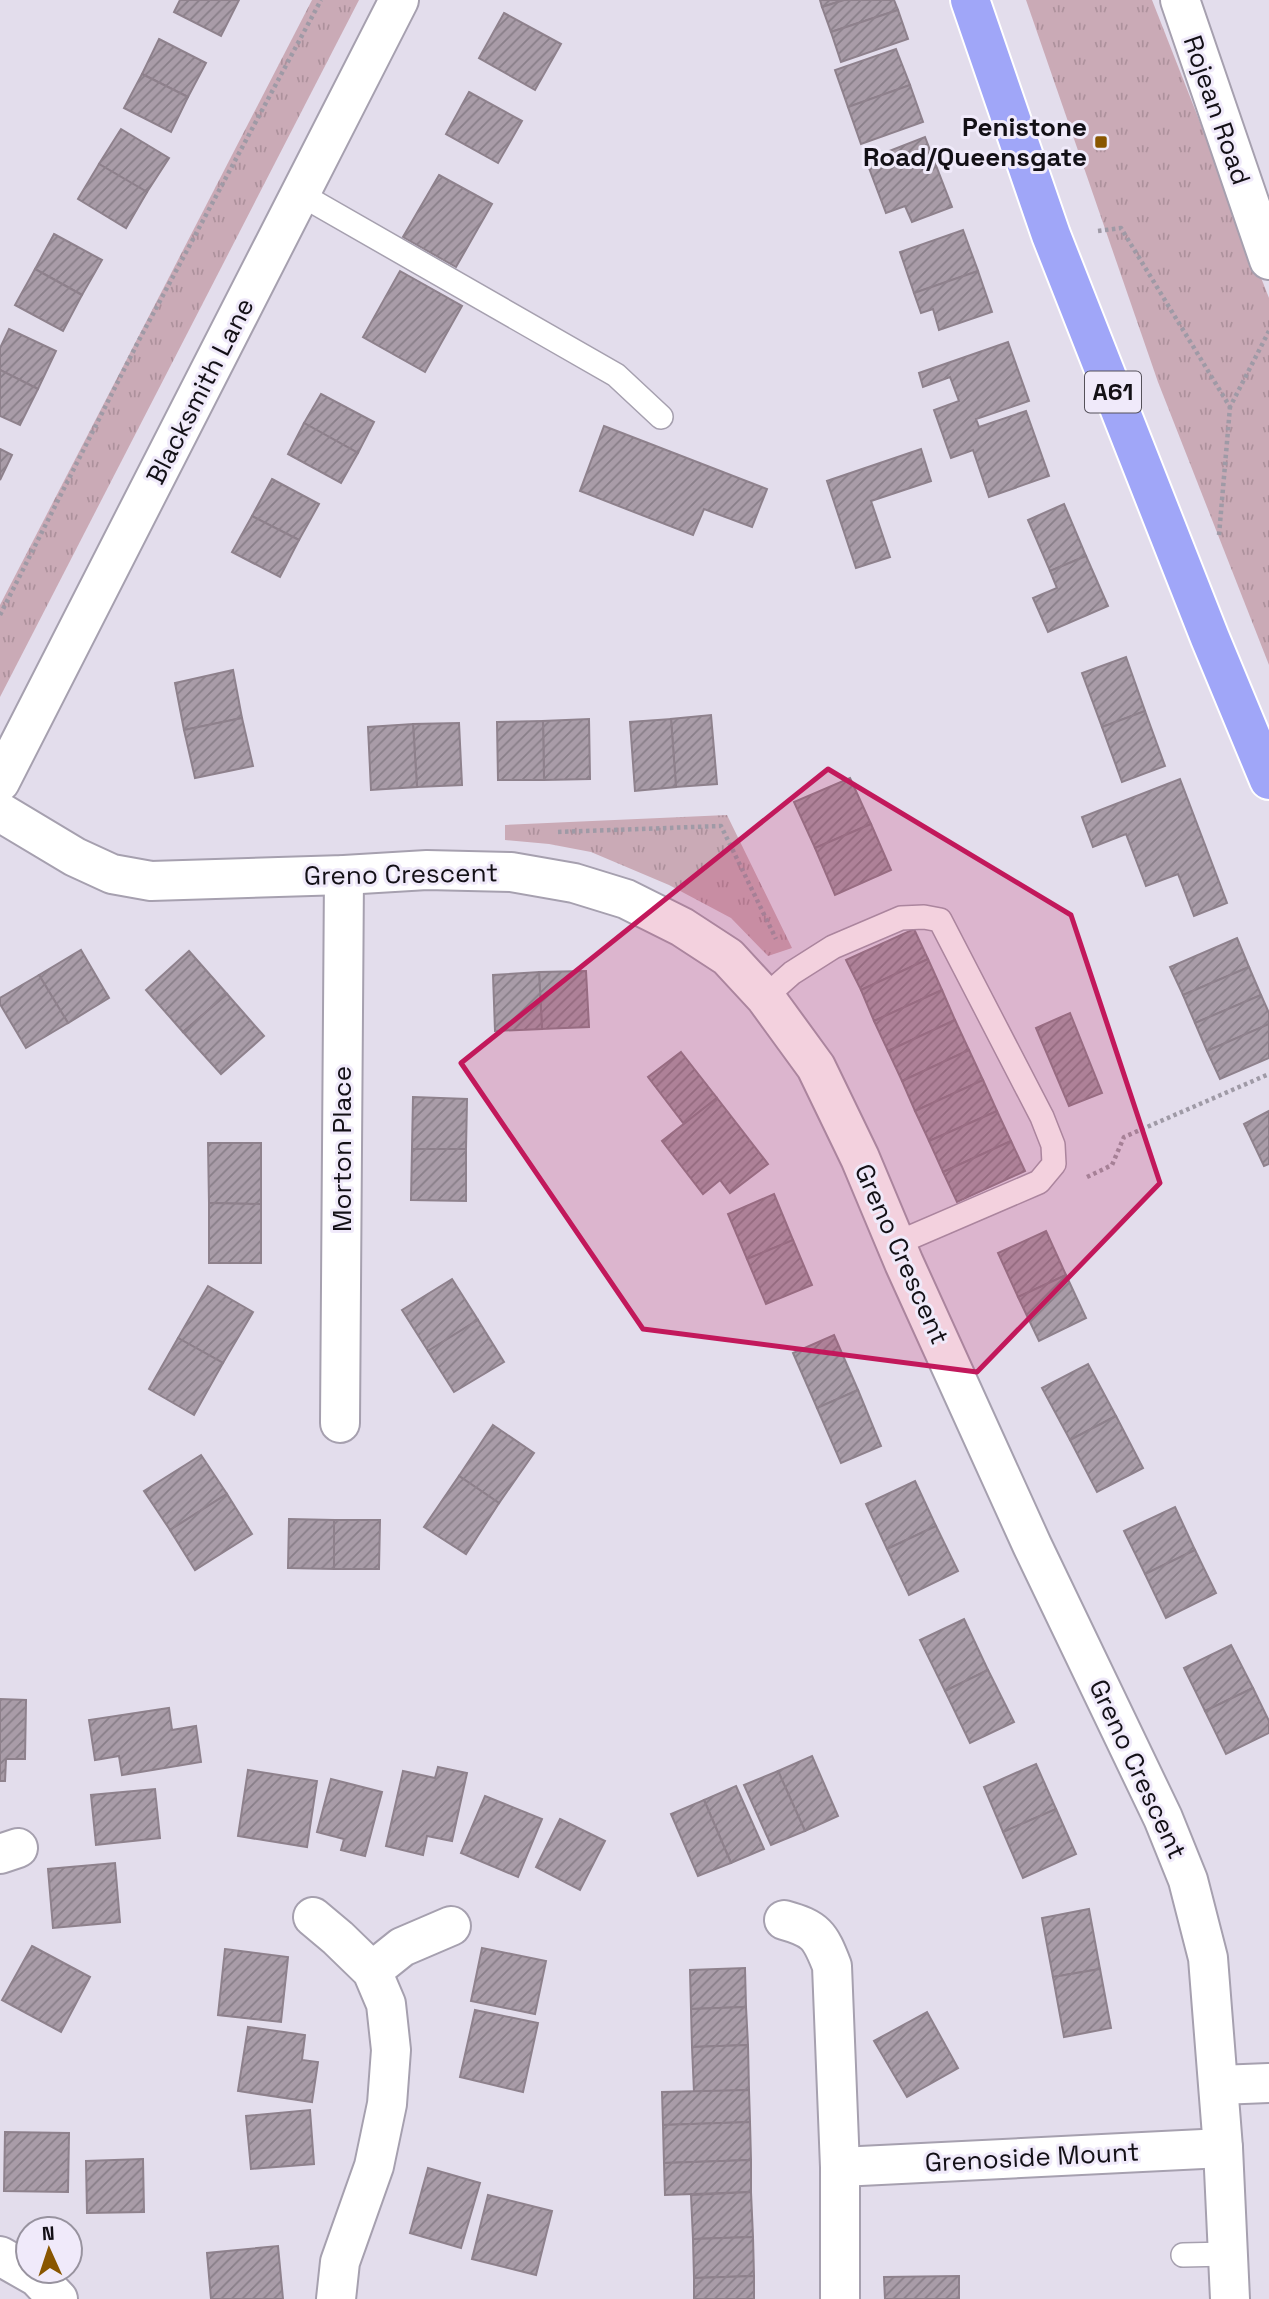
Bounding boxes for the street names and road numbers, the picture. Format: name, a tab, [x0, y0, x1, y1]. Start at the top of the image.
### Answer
street label: Rojean Road	[1176, 31, 1258, 189]
street label: Blacksmith Lane	[138, 292, 262, 490]
road number: A61	[1085, 372, 1141, 412]
street label: Greno Crescent	[304, 855, 498, 893]
street label: Morton Place	[325, 1066, 359, 1232]
street label: Greno Crescent	[847, 1158, 957, 1350]
street label: Greno Crescent	[1082, 1674, 1194, 1864]
street label: Grenoside Mount	[924, 2134, 1140, 2180]

